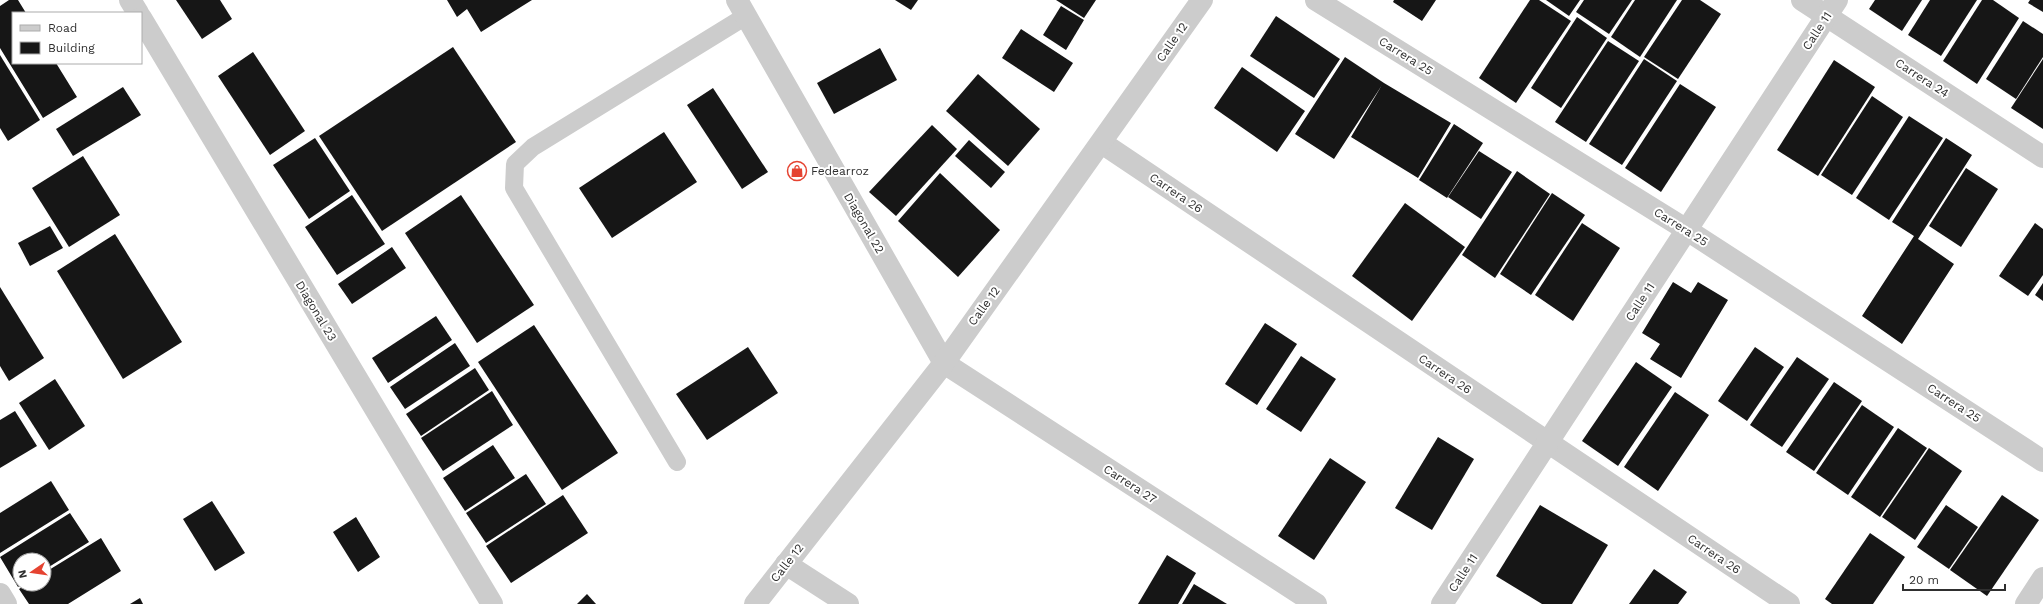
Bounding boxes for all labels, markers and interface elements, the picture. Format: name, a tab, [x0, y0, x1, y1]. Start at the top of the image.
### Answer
street label: Calle 11	[1800, 9, 1834, 53]
legend	[12, 12, 142, 64]
street label: Calle 12	[1153, 20, 1191, 64]
text: Road	[48, 21, 77, 35]
street label: Carrera 25	[1376, 34, 1436, 78]
text: Building	[48, 41, 95, 55]
street label: Carrera 24	[1893, 56, 1951, 100]
shop icon: Fedearroz	[786, 160, 808, 182]
place label: Fedearroz	[811, 164, 869, 178]
street label: Carrera 26	[1147, 170, 1205, 216]
street label: Diagonal 22	[841, 190, 887, 256]
street label: Carrera 25	[1651, 205, 1711, 249]
street label: Diagonal 23	[293, 278, 339, 344]
street label: Calle 11	[1623, 280, 1657, 324]
street label: Calle 12	[965, 284, 1003, 328]
street label: Carrera 26	[1416, 351, 1474, 397]
street label: Carrera 25	[1925, 381, 1983, 425]
street label: Carrera 27	[1101, 462, 1159, 506]
street label: Carrera 26	[1685, 531, 1743, 577]
street label: Calle 12	[768, 541, 806, 585]
street label: Calle 11	[1446, 551, 1480, 595]
north arrow	[12, 552, 52, 592]
scale bar	[1903, 566, 2005, 592]
text: N	[15, 569, 30, 580]
text: 20 m	[1909, 573, 1939, 587]

